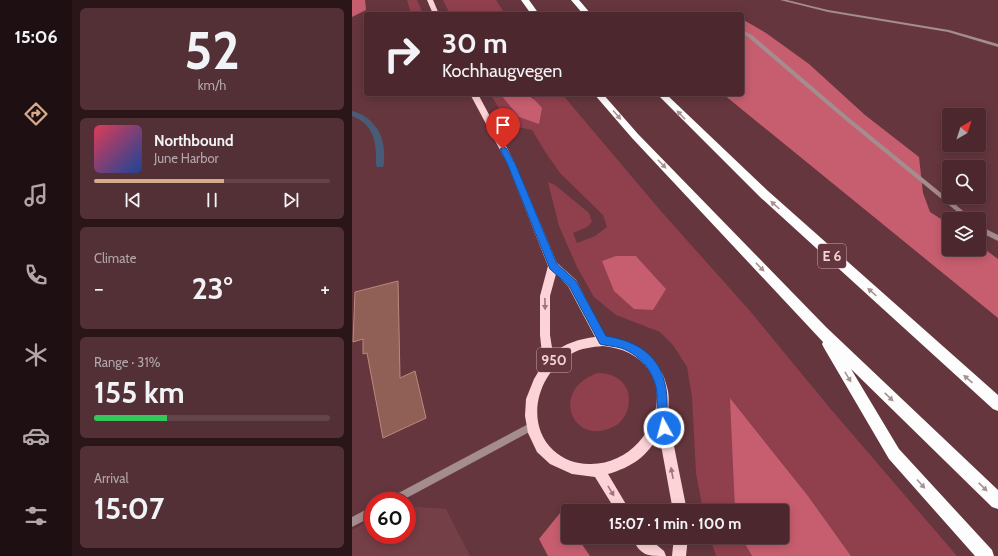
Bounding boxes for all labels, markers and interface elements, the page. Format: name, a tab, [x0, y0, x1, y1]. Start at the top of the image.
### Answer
text: 52	[184, 19, 240, 82]
text: 15:06	[14, 26, 58, 48]
text: 30 m	[442, 26, 508, 60]
icon: right	[376, 28, 428, 80]
text: Kochhaugvegen	[442, 60, 562, 82]
text: km/h	[198, 77, 226, 93]
icon: directions	[22, 100, 50, 128]
pin	[486, 108, 520, 149]
north arrow	[942, 108, 986, 152]
map controls	[942, 108, 986, 256]
one-way arrow	[612, 110, 621, 120]
one-way arrow	[677, 110, 686, 120]
icon: arrive	[492, 114, 514, 136]
text: Northbound	[154, 132, 234, 150]
text: June Harbor	[154, 150, 219, 166]
one-way arrow	[657, 159, 666, 169]
button: search	[942, 160, 986, 204]
icon: music	[22, 181, 50, 209]
icon: previous	[122, 189, 144, 211]
icon: pause	[201, 189, 223, 211]
icon: next	[280, 189, 302, 211]
one-way arrow	[770, 200, 781, 209]
button: layers	[942, 212, 986, 256]
road number: E 6	[818, 244, 846, 268]
text: Climate	[94, 250, 136, 266]
icon: phone	[22, 261, 50, 289]
one-way arrow	[755, 262, 764, 272]
text: 23°	[192, 270, 232, 307]
text: −	[94, 275, 104, 302]
text: +	[320, 275, 330, 302]
one-way arrow	[867, 287, 877, 297]
one-way arrow	[542, 298, 548, 311]
icon: climate	[22, 341, 50, 369]
road number: 950	[537, 348, 571, 372]
text: Range · 31%	[94, 354, 160, 370]
one-way arrow	[844, 372, 852, 382]
text: 155 km	[94, 374, 185, 411]
one-way arrow	[963, 374, 974, 383]
one-way arrow	[885, 392, 894, 401]
position arrow	[643, 407, 685, 449]
icon: car	[22, 422, 50, 450]
one-way arrow	[669, 467, 675, 479]
text: Arrival	[94, 470, 129, 486]
one-way arrow	[916, 479, 925, 489]
one-way arrow	[978, 482, 988, 492]
one-way arrow	[608, 485, 615, 497]
text: 15:07	[94, 490, 164, 527]
speed limit sign: 60	[364, 492, 416, 544]
icon: filters	[22, 502, 50, 530]
text: 15:07 · 1 min · 100 m	[609, 515, 741, 533]

